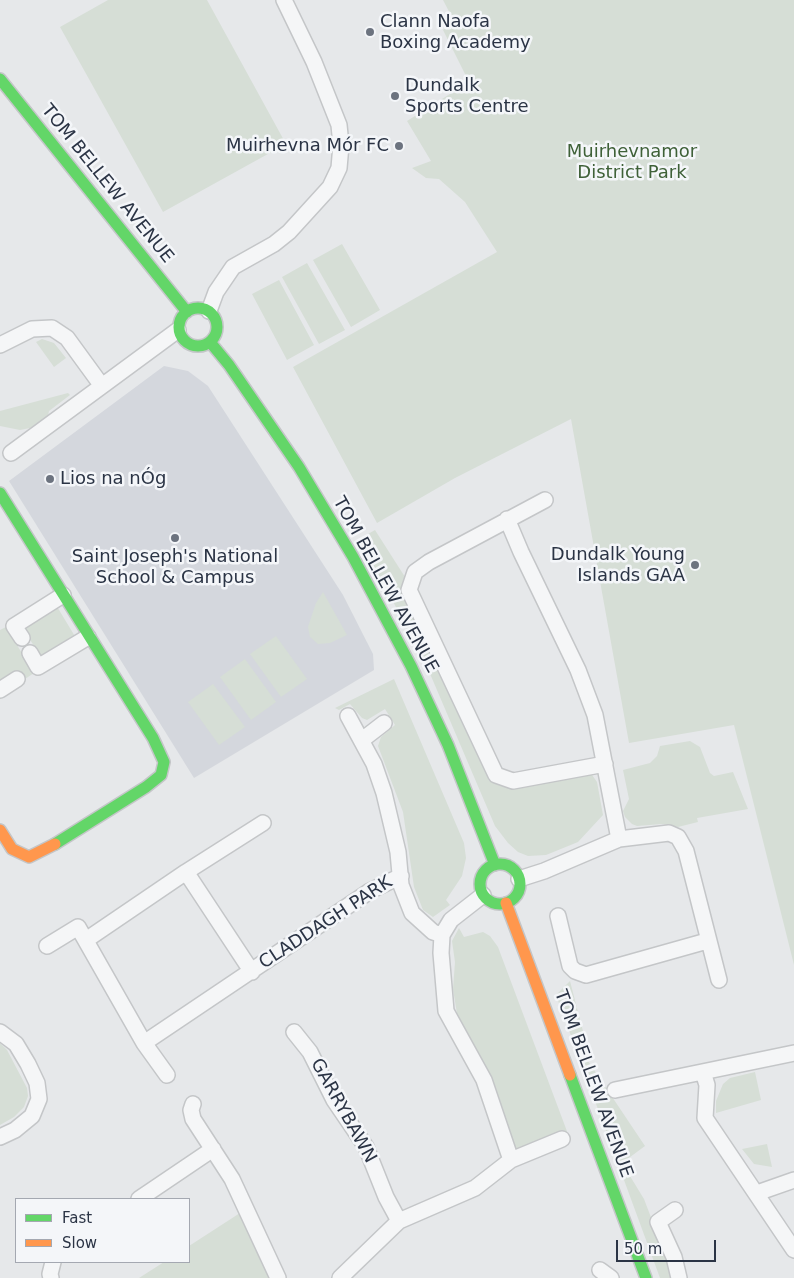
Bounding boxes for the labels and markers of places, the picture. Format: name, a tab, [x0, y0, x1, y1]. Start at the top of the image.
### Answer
place label: Clann Naofa Boxing Academy	[380, 11, 531, 54]
marker: Clann Naofa Boxing Academy	[364, 26, 376, 38]
place label: Dundalk Sports Centre	[405, 75, 529, 118]
marker: Dundalk Sports Centre	[389, 90, 401, 102]
place label: Muirhevna Mór FC	[226, 135, 389, 157]
marker: Muirhevna Mór FC	[393, 140, 405, 152]
place label: Lios na nÓg	[60, 468, 166, 490]
marker: Lios na nÓg	[44, 473, 56, 485]
marker: Saint Joseph's National School & Campus	[169, 532, 181, 544]
place label: Dundalk Young Islands GAA	[551, 544, 685, 586]
place label: Saint Joseph's National School & Campus	[72, 546, 278, 588]
marker: Dundalk Young Islands GAA	[689, 559, 701, 571]

